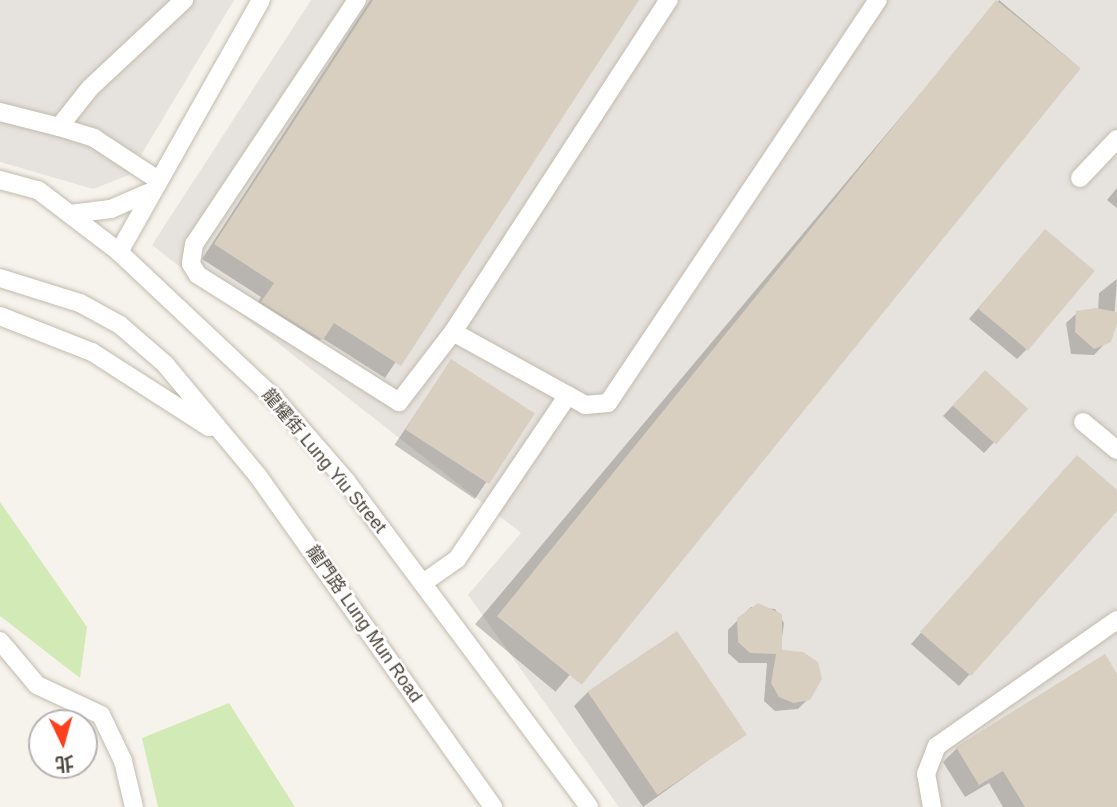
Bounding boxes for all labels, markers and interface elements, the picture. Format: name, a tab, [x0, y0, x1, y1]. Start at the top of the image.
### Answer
street label: 龍耀街 Lung Yiu Street	[257, 384, 391, 538]
street label: 龍門路 Lung Mun Road	[301, 541, 427, 707]
north arrow	[28, 709, 98, 779]
text: 北	[54, 752, 75, 775]

